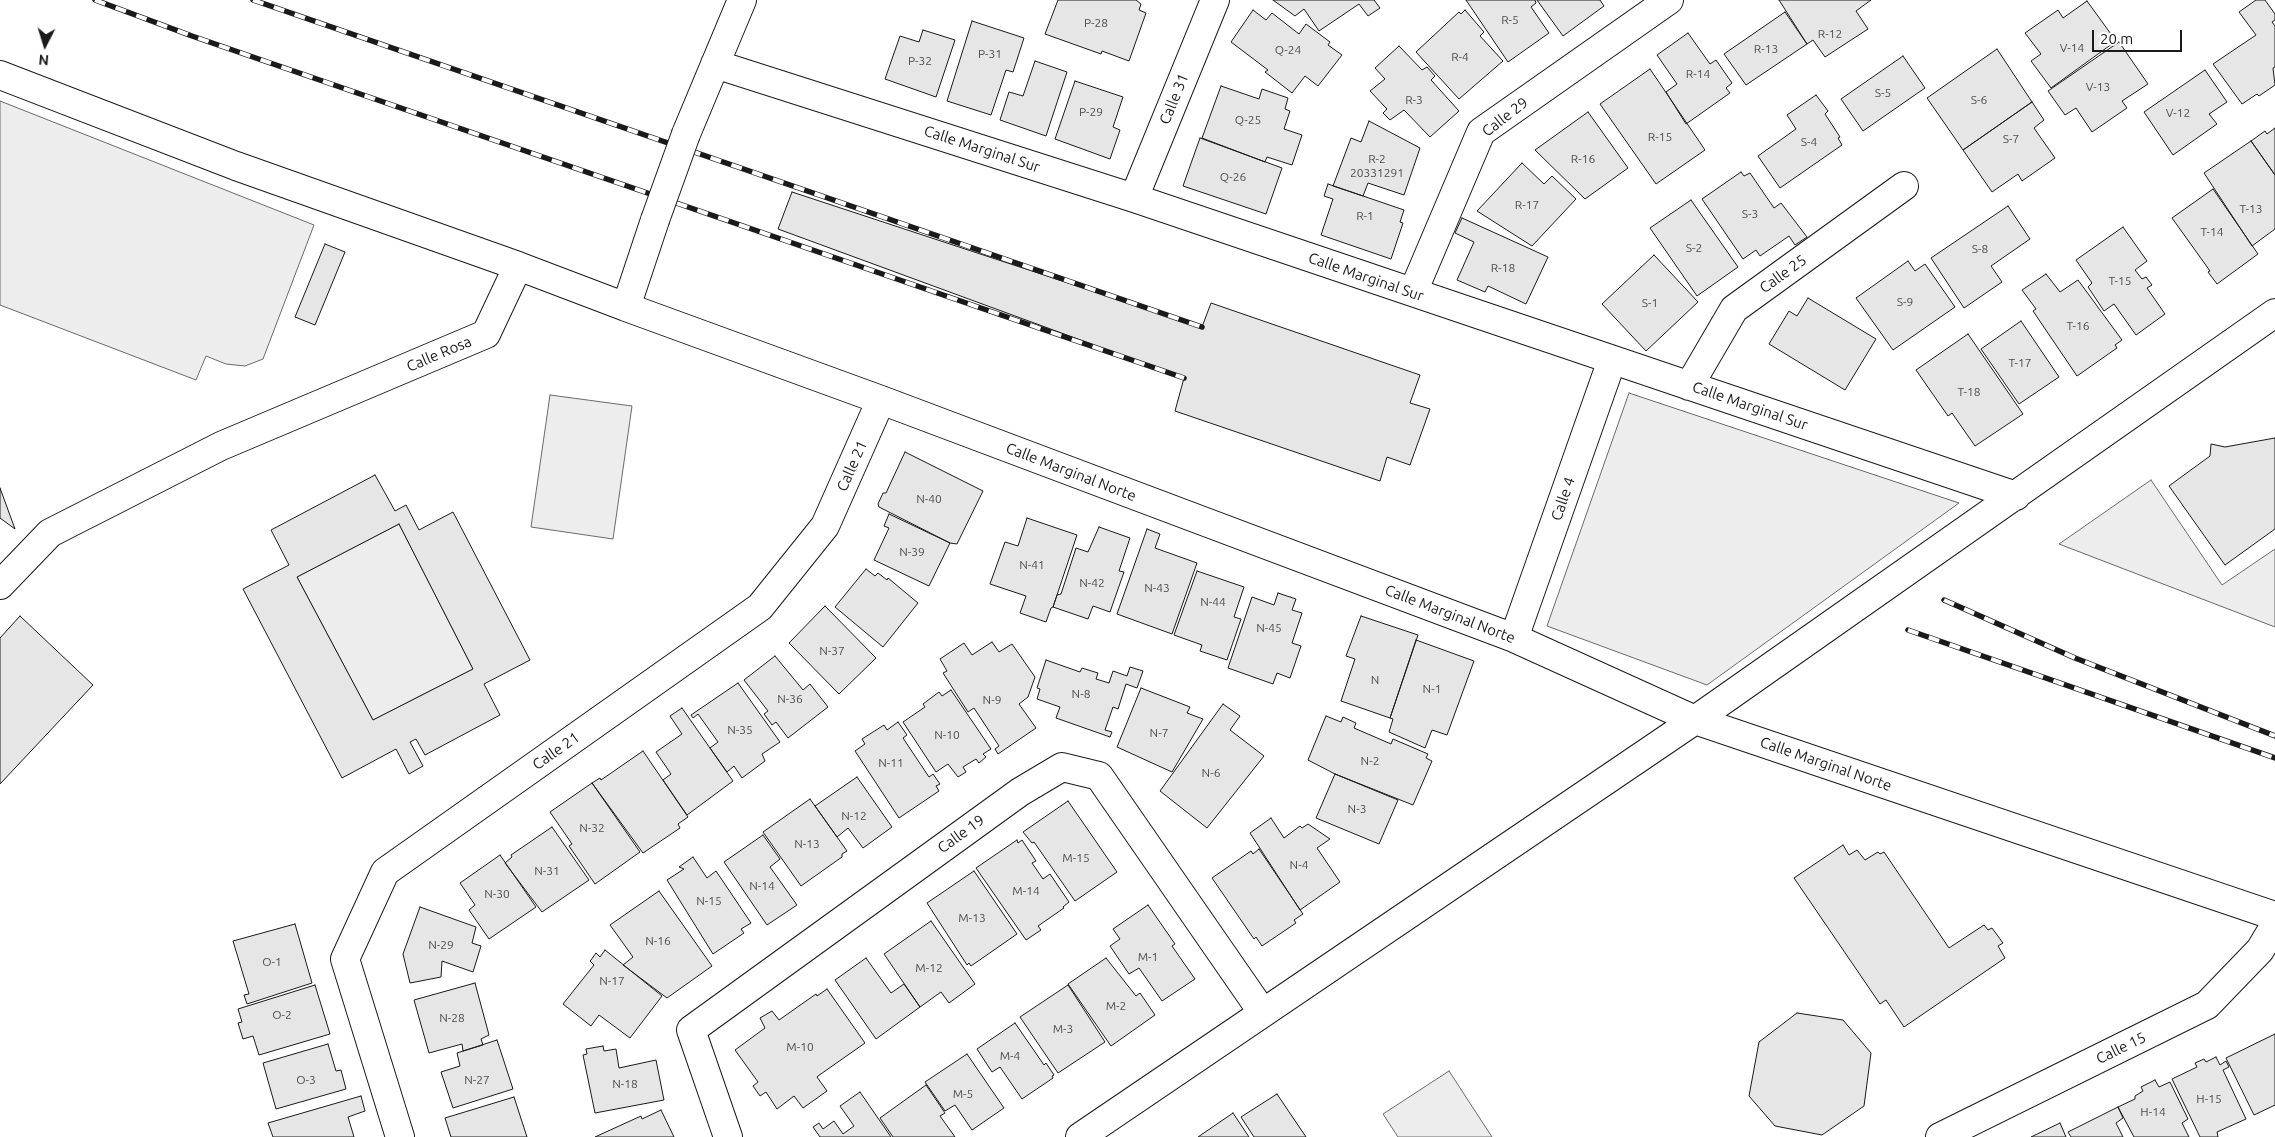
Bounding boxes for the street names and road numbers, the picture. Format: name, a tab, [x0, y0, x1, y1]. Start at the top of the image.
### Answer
street label: Calle 31	[1156, 71, 1192, 127]
street label: Calle 29	[1478, 93, 1532, 141]
street label: Calle Marginal Sur	[922, 122, 1042, 176]
street label: Calle Marginal Sur	[1306, 249, 1426, 305]
street label: Calle 25	[1756, 251, 1810, 297]
street label: Calle Rosa	[404, 332, 474, 376]
street label: Calle Marginal Sur	[1690, 378, 1810, 434]
street label: Calle 21	[833, 438, 871, 494]
street label: Calle Marginal Norte	[1003, 439, 1139, 505]
street label: Calle 4	[1547, 475, 1579, 523]
street label: Calle Marginal Norte	[1382, 581, 1518, 647]
street label: Calle 21	[529, 728, 583, 774]
street label: Calle Marginal Norte	[1758, 733, 1894, 795]
street label: Calle 19	[934, 811, 988, 857]
street label: Calle 15	[2093, 1028, 2149, 1068]

